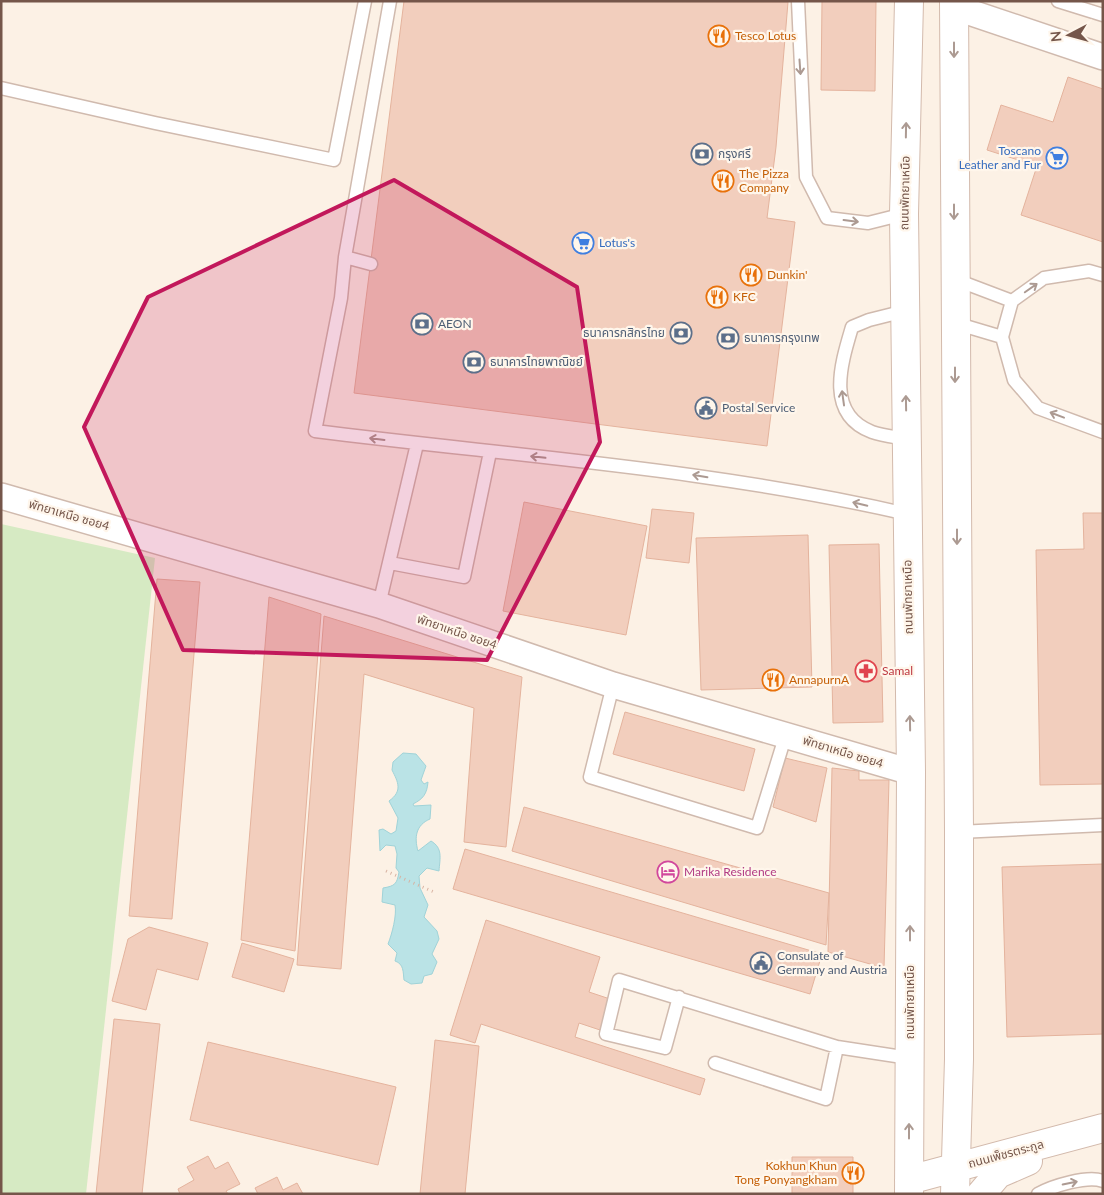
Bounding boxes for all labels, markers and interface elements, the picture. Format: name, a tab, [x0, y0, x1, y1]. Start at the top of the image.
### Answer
north arrow	[1044, 10, 1094, 60]
restaurant icon: Tesco Lotus	[707, 24, 731, 48]
place label: Tesco Lotus	[735, 28, 796, 43]
text: N	[1047, 30, 1065, 43]
one-way arrow	[949, 42, 959, 58]
one-way arrow	[795, 59, 804, 75]
one-way arrow	[901, 122, 911, 138]
bank icon: กรุงศรี	[690, 142, 714, 166]
place label: Toscano Leather and Fur	[959, 143, 1042, 172]
place label: กรุงศรี	[718, 146, 751, 161]
supermarket icon: Toscano Leather and Fur	[1045, 146, 1069, 170]
street label: ถนนพัทยาเหนือ	[896, 156, 913, 230]
place label: The Pizza Company	[739, 166, 790, 195]
restaurant icon: The Pizza Company	[711, 169, 735, 193]
one-way arrow	[949, 204, 959, 220]
one-way arrow	[843, 216, 859, 226]
supermarket icon: Lotus's	[571, 231, 595, 255]
place label: Lotus's	[599, 235, 635, 250]
restaurant icon: Dunkin'	[739, 263, 763, 287]
place label: Dunkin'	[767, 267, 807, 282]
one-way arrow	[1024, 283, 1038, 293]
restaurant icon: KFC	[705, 285, 729, 309]
place label: KFC	[733, 289, 756, 304]
bank icon: AEON	[410, 312, 434, 336]
place label: AEON	[438, 316, 472, 331]
bank icon: ธนาคารกสิกรไทย	[669, 321, 693, 345]
place label: ธนาคารกสิกรไทย	[583, 325, 665, 340]
bank icon: ธนาคารกรุงเทพ	[716, 326, 740, 350]
place label: ธนาคารกรุงเทพ	[744, 330, 820, 345]
bank icon: ธนาคารไทยพาณิชย์	[462, 350, 486, 374]
place label: ธนาคารไทยพาณิชย์	[490, 354, 583, 369]
one-way arrow	[950, 366, 960, 383]
one-way arrow	[837, 390, 847, 406]
public building icon: Postal Service	[694, 396, 718, 420]
one-way arrow	[901, 396, 911, 412]
place label: Postal Service	[722, 400, 795, 415]
one-way arrow	[1050, 410, 1065, 419]
one-way arrow	[369, 434, 385, 444]
one-way arrow	[531, 452, 547, 462]
one-way arrow	[692, 471, 708, 481]
street label: พัทยาเหนือ ซอย4	[27, 496, 111, 533]
one-way arrow	[852, 498, 868, 508]
one-way arrow	[952, 529, 962, 545]
street label: ถนนพัทยาเหนือ	[899, 560, 916, 634]
street label: พัทยาเหนือ ซอย4	[415, 611, 499, 652]
pharmacy icon: Samal	[854, 659, 878, 683]
place label: Samal	[882, 663, 913, 678]
restaurant icon: AnnapurnA	[761, 668, 785, 692]
place label: AnnapurnA	[789, 672, 850, 687]
one-way arrow	[905, 716, 915, 732]
street label: พัทยาเหนือ ซอย4	[801, 732, 885, 771]
hotel icon: Marika Residence	[656, 860, 680, 884]
place label: Marika Residence	[684, 864, 777, 879]
one-way arrow	[905, 926, 915, 942]
place label: Consulate of Germany and Austria	[777, 948, 887, 977]
public building icon: Consulate of Germany and Austria	[749, 951, 773, 975]
street label: ถนนพัทยาเหนือ	[902, 965, 917, 1039]
one-way arrow	[904, 1123, 914, 1140]
street label: ถนนเพ็ชรตระกูล	[966, 1136, 1045, 1171]
place label: Kokhun Khun Tong Ponyangkham	[735, 1158, 837, 1187]
restaurant icon: Kokhun Khun Tong Ponyangkham	[841, 1161, 865, 1185]
one-way arrow	[1062, 1178, 1078, 1188]

